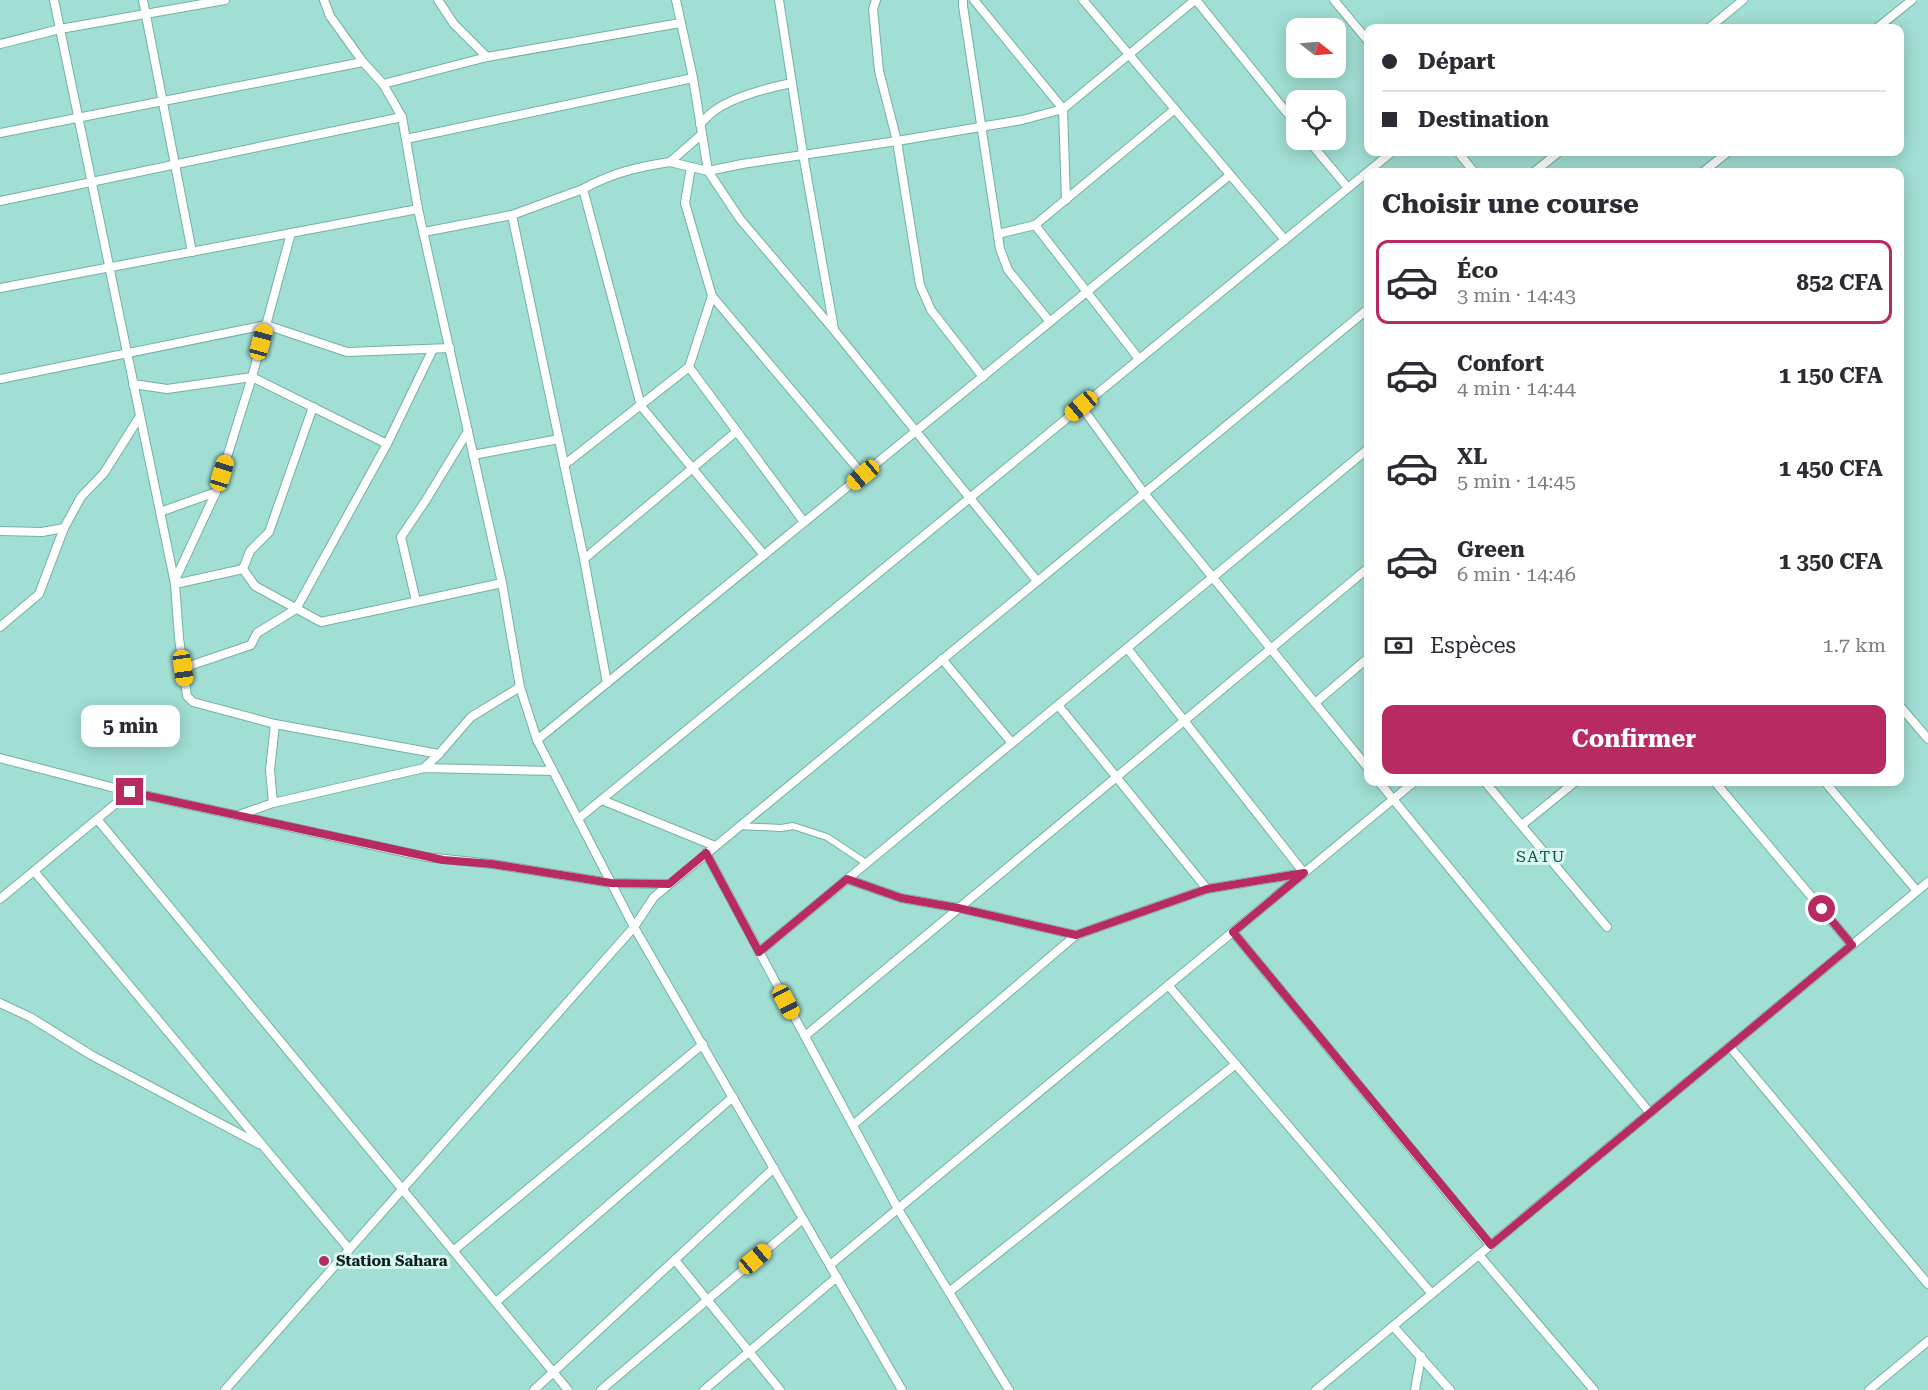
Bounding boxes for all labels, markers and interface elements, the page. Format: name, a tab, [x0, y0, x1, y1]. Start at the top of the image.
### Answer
north arrow	[1286, 18, 1346, 78]
map controls	[1286, 18, 1346, 150]
text: Départ	[1418, 49, 1495, 74]
button: locate	[1286, 90, 1346, 150]
text: Destination	[1418, 107, 1549, 132]
text: Choisir une course	[1382, 188, 1639, 220]
icon: car	[1385, 255, 1439, 309]
text: Éco	[1457, 258, 1498, 283]
text: 852 CFA	[1797, 270, 1883, 295]
text: 3 min · 14:43	[1457, 283, 1576, 307]
car	[248, 322, 274, 362]
icon: car	[1385, 348, 1439, 402]
text: Confort	[1457, 351, 1544, 376]
text: 1 150 CFA	[1779, 363, 1883, 388]
text: 4 min · 14:44	[1457, 376, 1576, 400]
car	[1061, 388, 1101, 424]
icon: car	[1385, 441, 1439, 495]
text: XL	[1457, 444, 1487, 469]
car	[208, 453, 236, 493]
text: 1 450 CFA	[1779, 456, 1883, 481]
car	[843, 457, 883, 493]
text: 5 min · 14:45	[1457, 469, 1576, 493]
icon: car	[1385, 534, 1439, 588]
text: Green	[1457, 537, 1525, 562]
text: 1 350 CFA	[1779, 549, 1883, 574]
text: 6 min · 14:46	[1457, 562, 1576, 586]
icon: cash	[1382, 629, 1415, 662]
text: Espèces	[1430, 633, 1516, 658]
text: 1.7 km	[1822, 633, 1886, 657]
car	[172, 649, 194, 687]
callout: 5 min	[80, 705, 180, 747]
button: Confirmer	[1382, 705, 1886, 774]
text: 5 min	[103, 714, 158, 738]
route end	[116, 778, 143, 805]
district label: SATU	[1516, 847, 1566, 866]
route start	[1808, 895, 1835, 922]
car	[770, 982, 802, 1022]
car	[735, 1241, 775, 1277]
place label: Station Sahara	[336, 1252, 448, 1270]
marker: Station Sahara	[317, 1254, 331, 1268]

